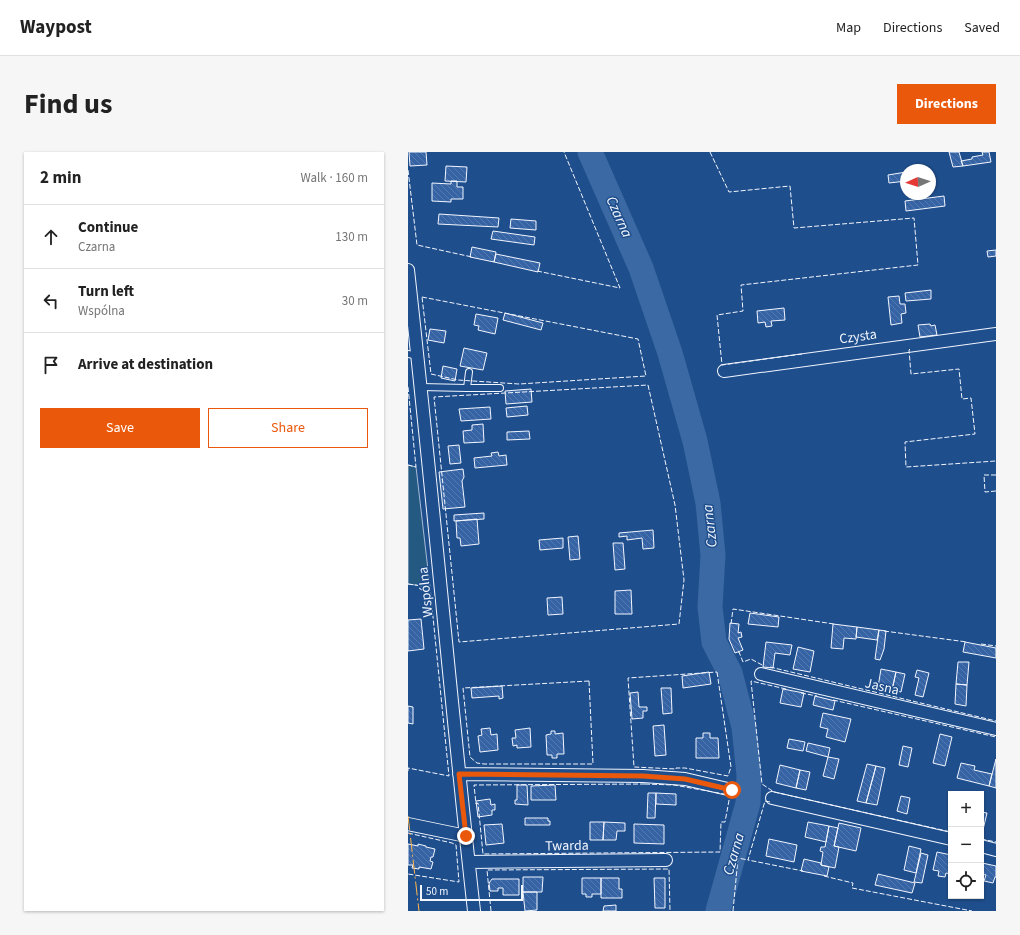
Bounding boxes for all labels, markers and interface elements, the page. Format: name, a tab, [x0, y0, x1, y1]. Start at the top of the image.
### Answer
text: Waypost	[20, 14, 92, 41]
text: Map	[836, 18, 861, 38]
text: Directions	[883, 18, 942, 38]
text: Saved	[964, 18, 1000, 38]
text: Find us	[24, 84, 112, 124]
button: Directions	[897, 84, 996, 124]
north arrow	[900, 164, 936, 200]
text: 2 min	[40, 166, 81, 190]
text: Walk · 160 m	[300, 169, 368, 187]
water label: Czarna	[601, 193, 637, 241]
text: Continue	[78, 217, 138, 238]
icon: ahead	[40, 226, 62, 248]
text: 130 m	[335, 228, 368, 246]
text: Czarna	[78, 238, 115, 256]
text: Turn left	[78, 281, 134, 302]
icon: left	[40, 290, 62, 312]
text: 30 m	[342, 292, 368, 310]
text: Wspólna	[78, 302, 125, 320]
street label: Czysta	[838, 324, 878, 350]
icon: arrive	[40, 354, 62, 376]
text: Arrive at destination	[78, 354, 213, 375]
button: Save	[40, 408, 200, 448]
button: Share	[208, 408, 368, 448]
water label: Czarna	[697, 503, 723, 549]
street label: Wspólna	[413, 566, 439, 618]
street label: Jasna	[863, 673, 901, 701]
route start	[723, 781, 741, 799]
map controls	[948, 791, 984, 899]
button: +	[948, 791, 984, 827]
route end	[457, 827, 475, 845]
button: −	[948, 827, 984, 863]
water label: Czarna	[718, 830, 750, 878]
street label: Twarda	[545, 836, 589, 856]
button: locate	[948, 863, 984, 899]
scale bar	[420, 883, 523, 902]
text: 50 m	[426, 884, 448, 899]

